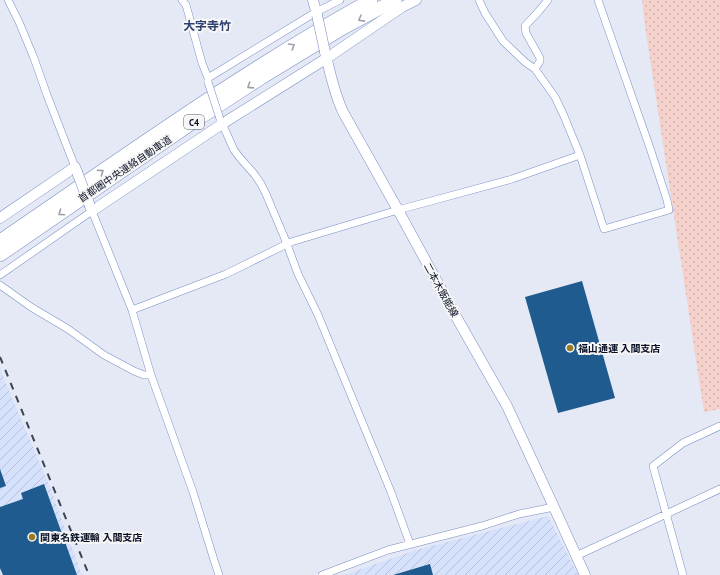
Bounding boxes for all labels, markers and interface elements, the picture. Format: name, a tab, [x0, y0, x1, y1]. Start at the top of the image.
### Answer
one-way arrow	[358, 14, 365, 21]
district label: 大字寺竹	[183, 18, 231, 33]
one-way arrow	[288, 44, 295, 51]
one-way arrow	[247, 81, 254, 88]
road number: C4	[184, 115, 204, 129]
street label: 首都圏中央連絡自動車道	[76, 133, 174, 205]
one-way arrow	[97, 170, 104, 177]
one-way arrow	[58, 208, 65, 215]
street label: 二本木飯能線	[421, 261, 461, 319]
place label: 福山通運 入間支店	[578, 342, 661, 355]
marker: 福山通運 入間支店	[565, 343, 575, 353]
place label: 関東名鉄運輸 入間支店	[40, 531, 143, 544]
marker: 関東名鉄運輸 入間支店	[27, 532, 37, 542]

